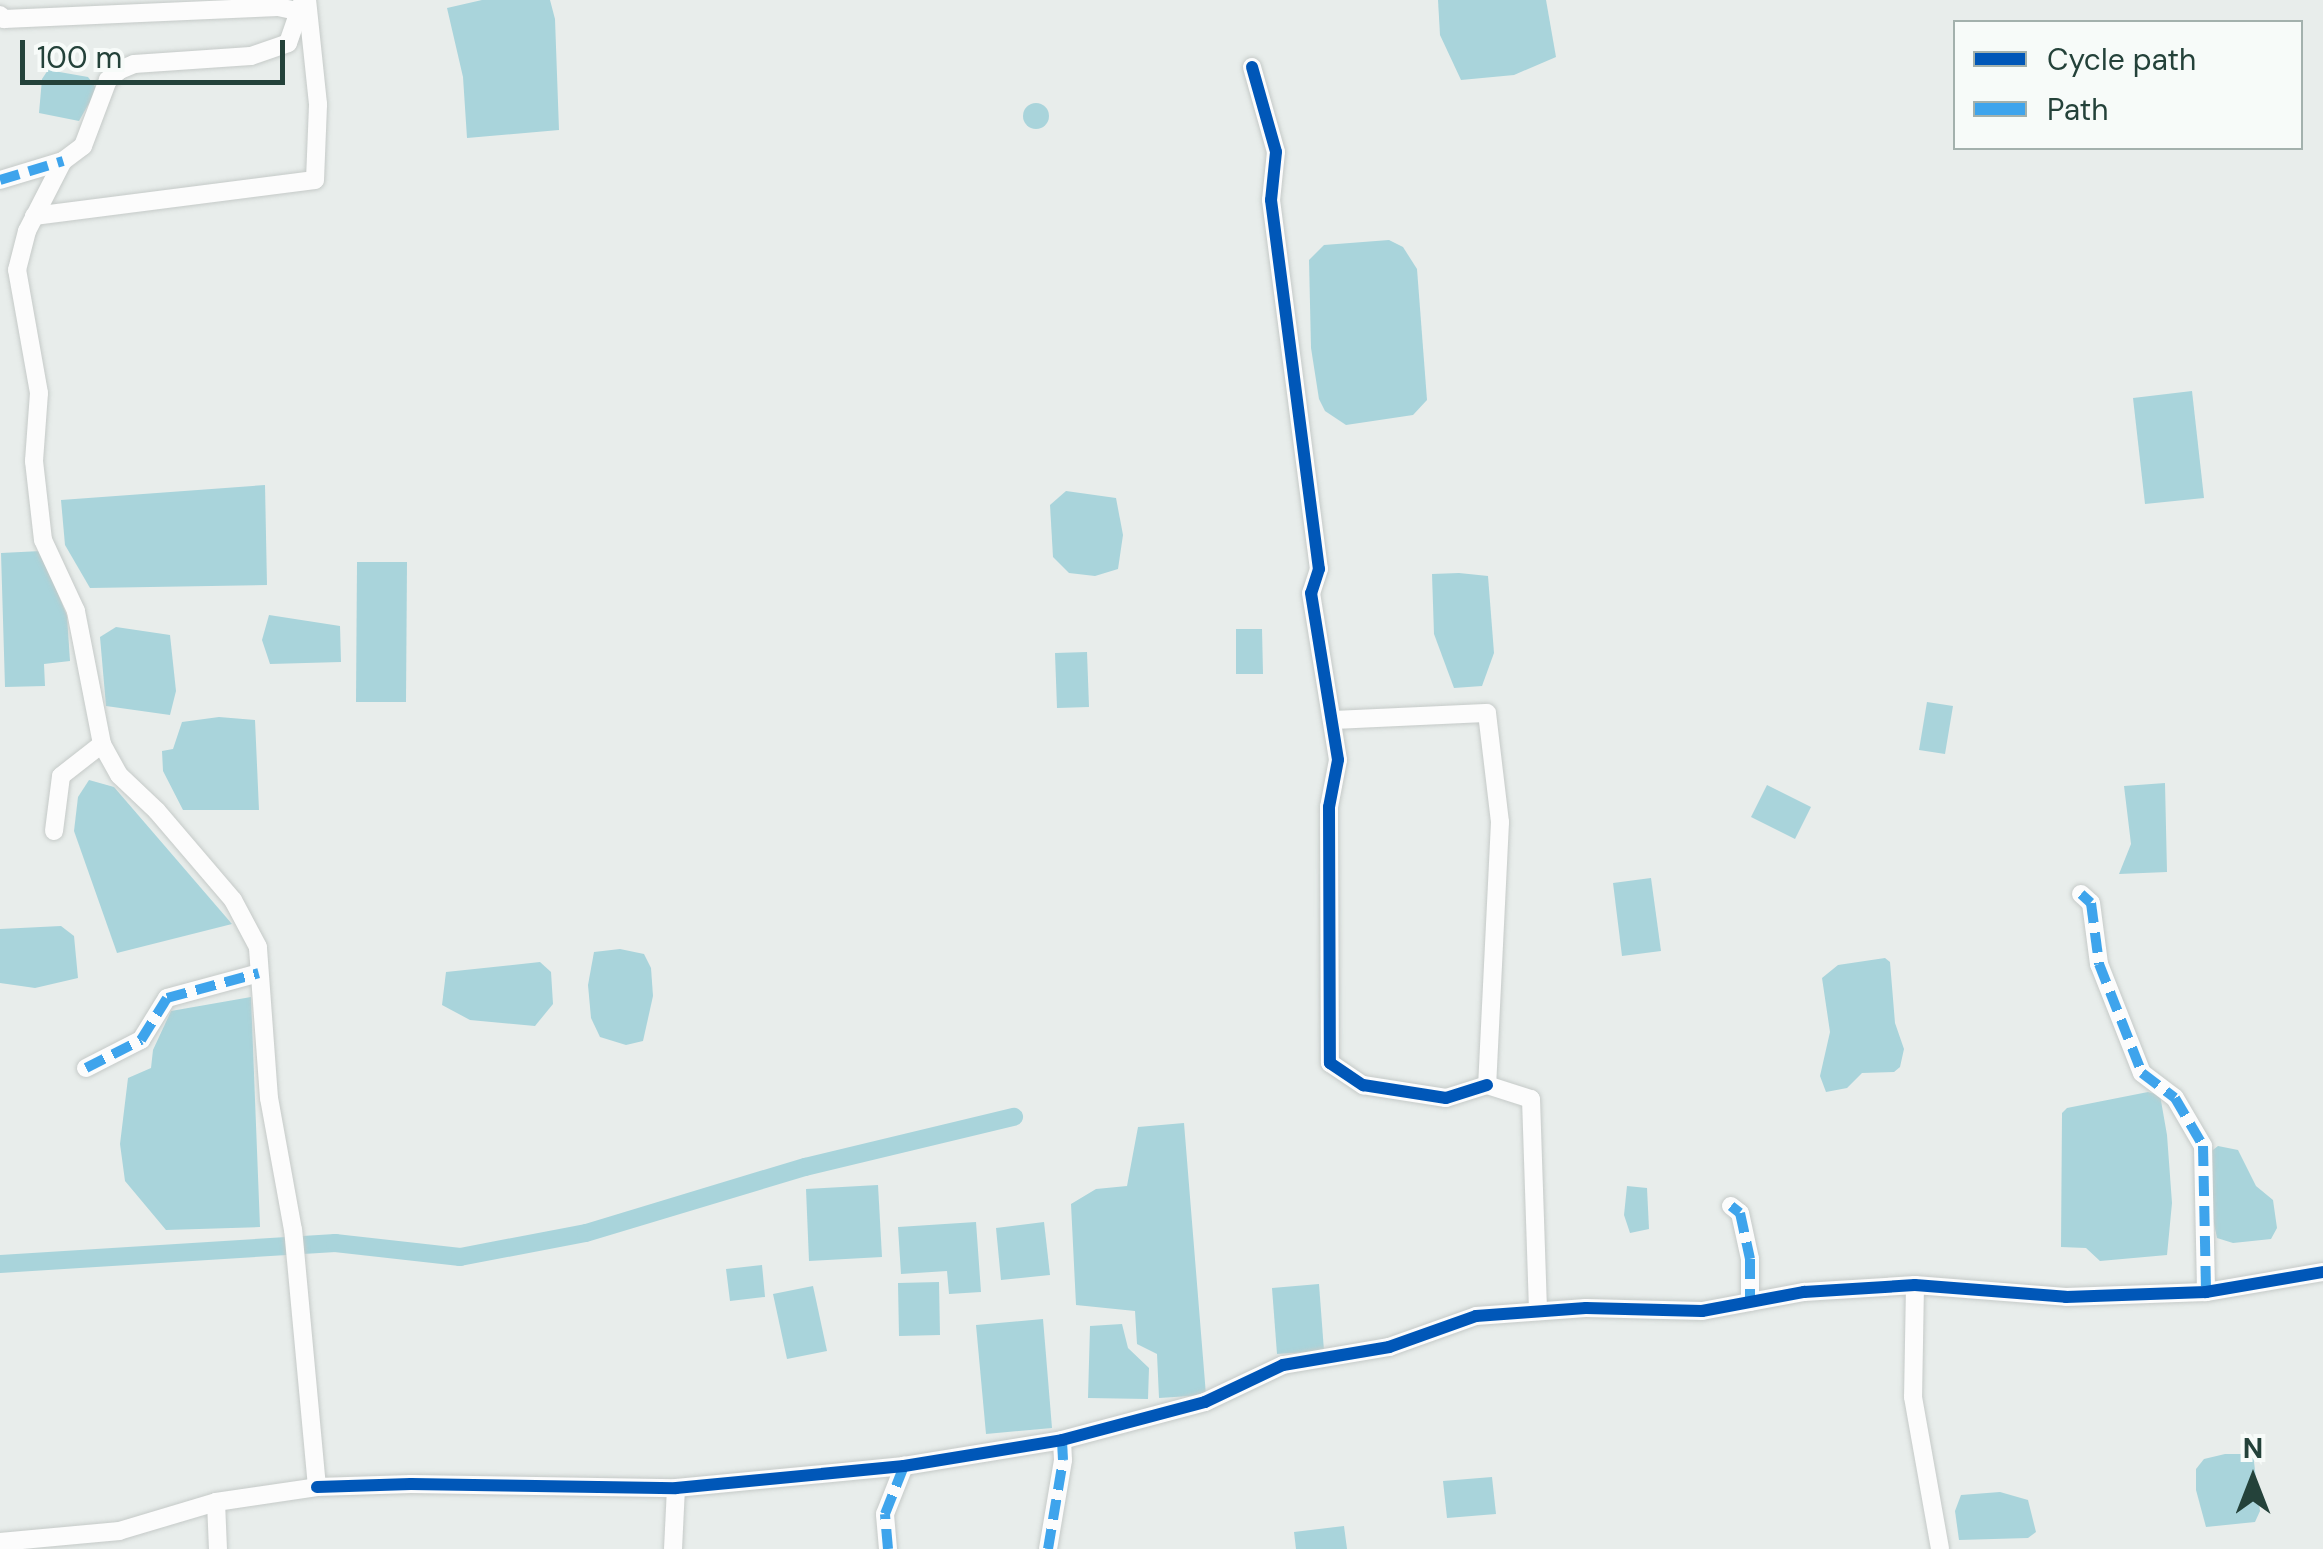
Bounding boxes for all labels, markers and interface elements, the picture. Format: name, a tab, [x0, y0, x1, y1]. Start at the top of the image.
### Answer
scale bar	[25, 20, 290, 82]
legend	[1953, 20, 2303, 150]
text: 100 m	[37, 38, 122, 77]
text: Cycle path	[2047, 40, 2196, 79]
text: Path	[2047, 90, 2109, 129]
north arrow	[2203, 1429, 2303, 1529]
text: N	[2243, 1430, 2263, 1467]

